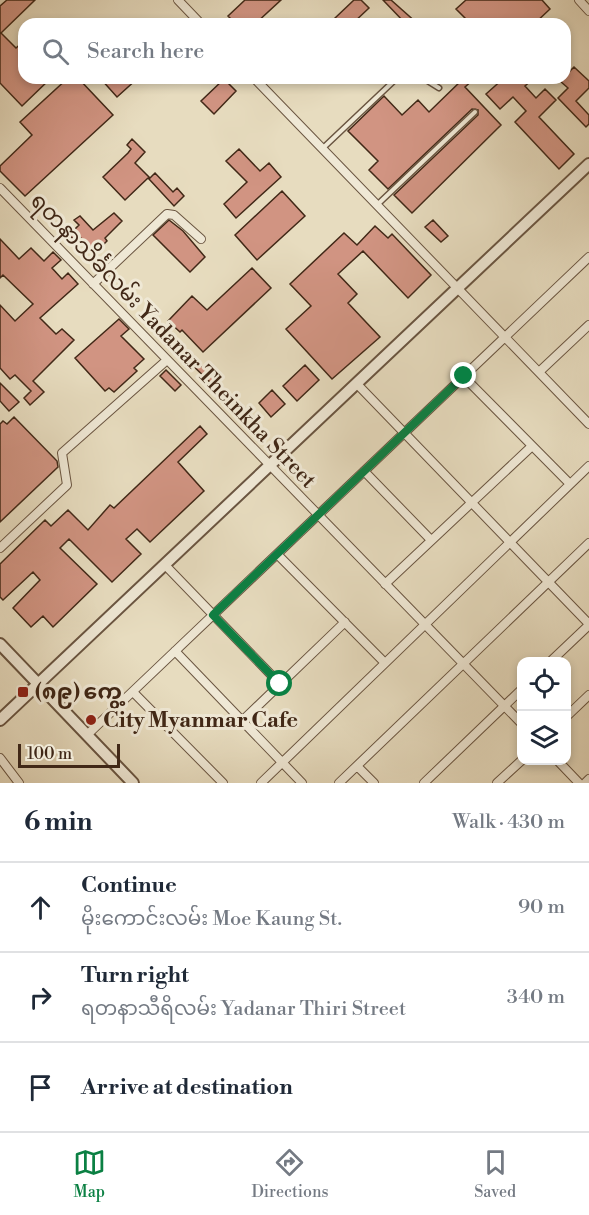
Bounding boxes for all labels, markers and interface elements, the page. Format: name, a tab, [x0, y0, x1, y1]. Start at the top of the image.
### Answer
search box	[18, 18, 571, 84]
icon: search	[39, 35, 72, 68]
text: Search here	[87, 38, 204, 65]
street label: ရတနာသိင်္ခလမ်း Yadanar Theinkha Street	[22, 186, 324, 496]
route end	[450, 362, 476, 388]
map controls	[517, 657, 571, 765]
button: locate	[517, 657, 571, 711]
route start	[266, 670, 292, 696]
place label: (၈၉) ကွေ့	[35, 679, 125, 709]
marker: (၈၉) ကွေ့	[16, 685, 30, 699]
place label: City Myanmar Cafe	[103, 707, 298, 734]
button: layers	[517, 711, 571, 765]
marker: City Myanmar Cafe	[84, 713, 98, 727]
scale bar	[18, 741, 120, 768]
text: 100 m	[27, 744, 72, 764]
text: 6 min	[24, 806, 92, 838]
text: Walk · 430 m	[452, 810, 565, 835]
text: Continue	[81, 872, 177, 899]
icon: ahead	[24, 891, 57, 924]
text: 90 m	[518, 895, 565, 920]
text: မိုးကောင်းလမ်း Moe Kaung St.	[81, 907, 342, 932]
text: Turn right	[81, 962, 189, 989]
icon: right	[24, 981, 57, 1014]
text: 340 m	[507, 985, 565, 1010]
text: ရတနာသီရိလမ်း Yadanar Thiri Street	[81, 997, 406, 1022]
icon: arrive	[24, 1071, 57, 1104]
text: Arrive at destination	[81, 1074, 293, 1101]
tab: Map	[73, 1146, 106, 1202]
tab: Directions	[251, 1146, 329, 1202]
tab: Saved	[474, 1146, 516, 1202]

